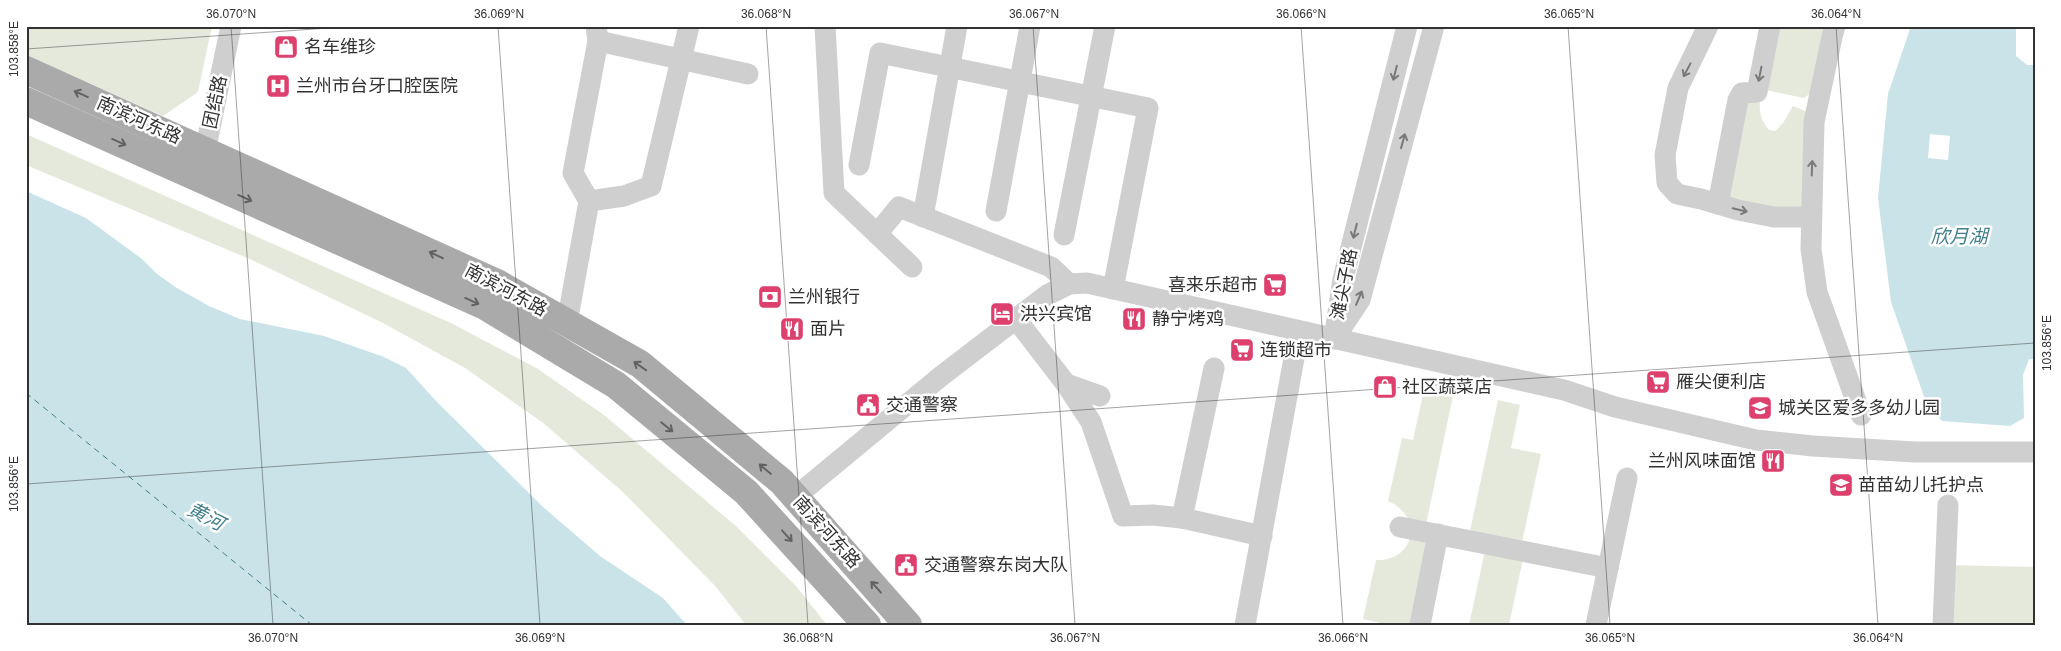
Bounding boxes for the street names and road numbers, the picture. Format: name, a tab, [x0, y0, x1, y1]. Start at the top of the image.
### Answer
street label: 团结路	[200, 74, 230, 130]
street label: 南滨河东路	[94, 93, 184, 147]
street label: 滩尖子路	[1327, 247, 1361, 321]
street label: 南滨河东路	[462, 260, 550, 320]
street label: 南滨河东路	[789, 492, 865, 572]

